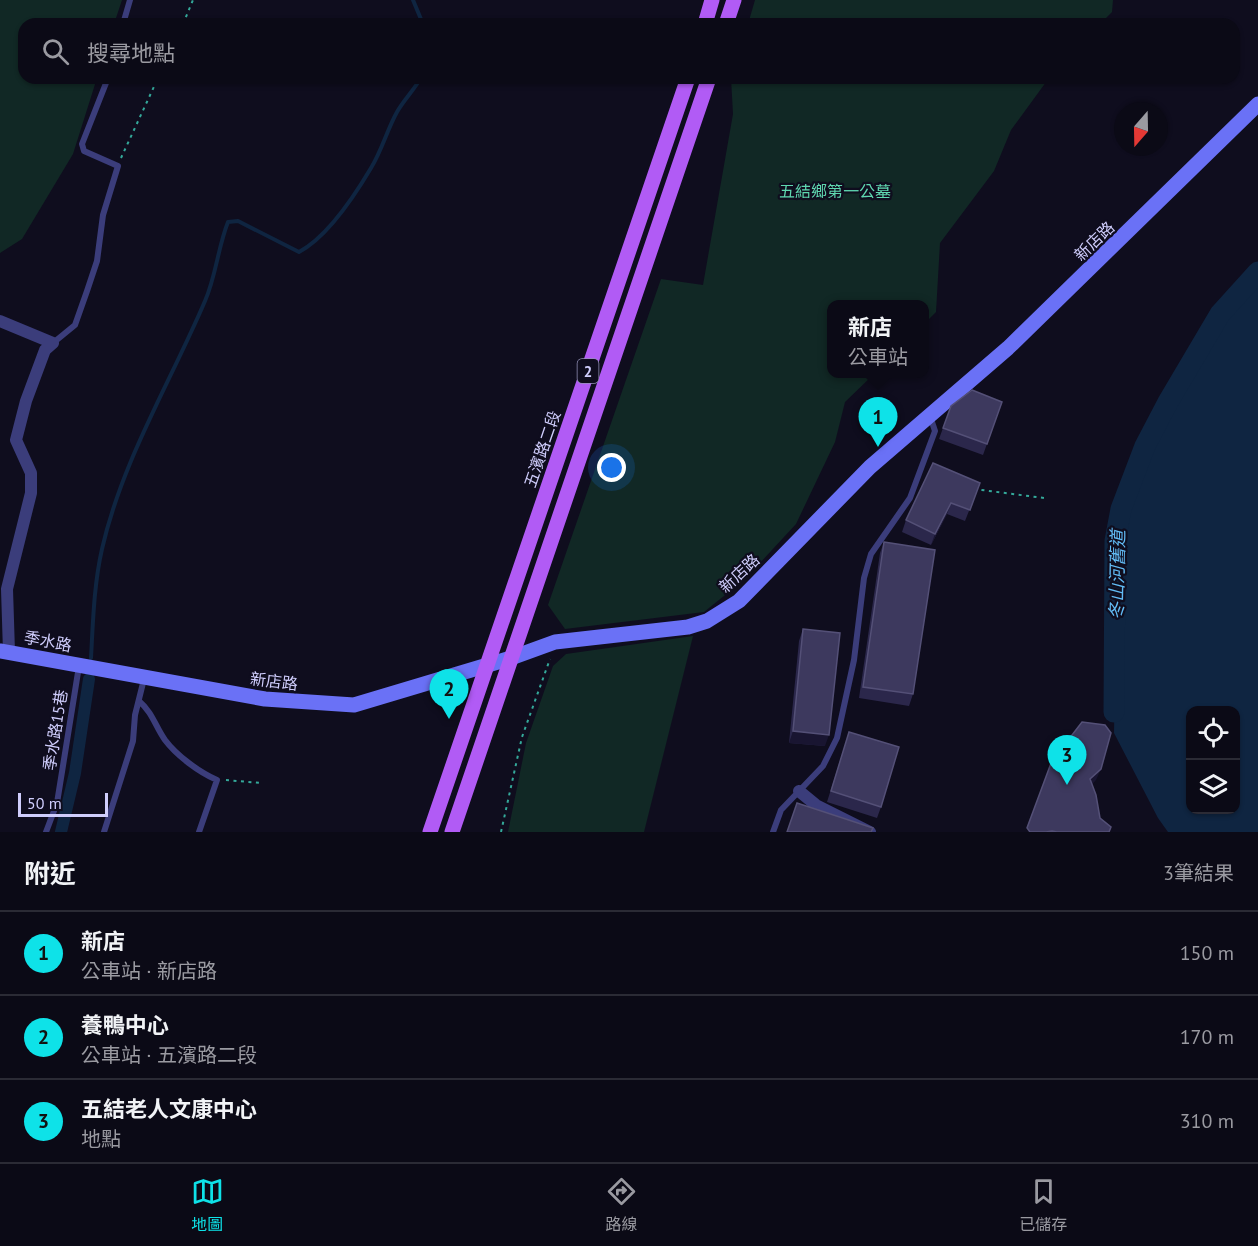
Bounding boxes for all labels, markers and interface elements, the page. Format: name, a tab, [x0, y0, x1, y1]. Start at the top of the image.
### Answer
search box	[18, 18, 1240, 84]
icon: search	[39, 35, 72, 68]
text: 搜尋地點	[87, 39, 175, 67]
north arrow	[1114, 102, 1168, 156]
park label: 五結鄉第一公墓	[779, 181, 891, 201]
street label: 新店路	[1070, 217, 1118, 265]
popup	[827, 300, 929, 378]
text: 新店	[848, 313, 892, 341]
text: 公車站	[848, 344, 908, 370]
road number: 2	[578, 359, 598, 383]
pin: 1	[858, 398, 898, 447]
street label: 五濱路二段	[520, 408, 564, 490]
your location	[597, 453, 626, 482]
water label: 冬山河舊道	[1105, 527, 1129, 620]
street label: 新店路	[715, 549, 763, 597]
street label: 季水路	[23, 627, 73, 655]
street label: 新店路	[249, 668, 299, 694]
pin: 2	[430, 670, 468, 719]
street label: 季水路15巷	[39, 688, 71, 772]
map controls	[1186, 706, 1240, 814]
button: locate	[1186, 706, 1240, 760]
pin: 3	[1048, 736, 1086, 785]
button: layers	[1186, 760, 1240, 814]
scale bar	[18, 790, 108, 818]
text: 50 m	[27, 793, 62, 813]
text: 附近	[24, 857, 76, 890]
text: 3筆結果	[1163, 860, 1234, 886]
text: 新店	[81, 927, 125, 955]
text: 1	[38, 940, 49, 966]
text: 150 m	[1180, 940, 1234, 966]
text: 公車站 · 新店路	[81, 958, 217, 984]
text: 養鴨中心	[81, 1011, 169, 1039]
text: 2	[38, 1024, 49, 1050]
text: 170 m	[1180, 1024, 1234, 1050]
text: 公車站 · 五濱路二段	[81, 1042, 257, 1068]
text: 五結老人文康中心	[81, 1095, 257, 1123]
text: 3	[38, 1108, 49, 1134]
text: 310 m	[1180, 1108, 1234, 1134]
text: 地點	[81, 1126, 121, 1152]
tab: 地圖	[191, 1175, 224, 1235]
tab: 路線	[605, 1175, 638, 1235]
tab: 已儲存	[1019, 1175, 1067, 1235]

